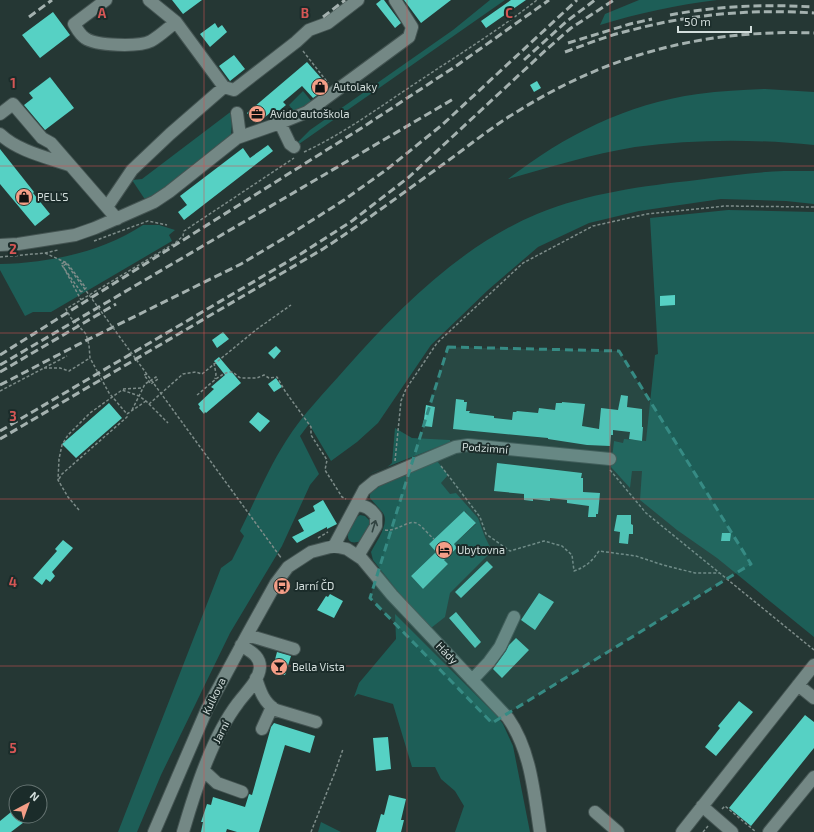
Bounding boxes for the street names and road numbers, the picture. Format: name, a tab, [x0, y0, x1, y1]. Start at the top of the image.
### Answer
street label: Podzimní	[462, 439, 510, 456]
street label: Hády	[434, 639, 461, 666]
street label: Kulkova	[199, 675, 228, 716]
street label: Jarní	[209, 717, 232, 745]

